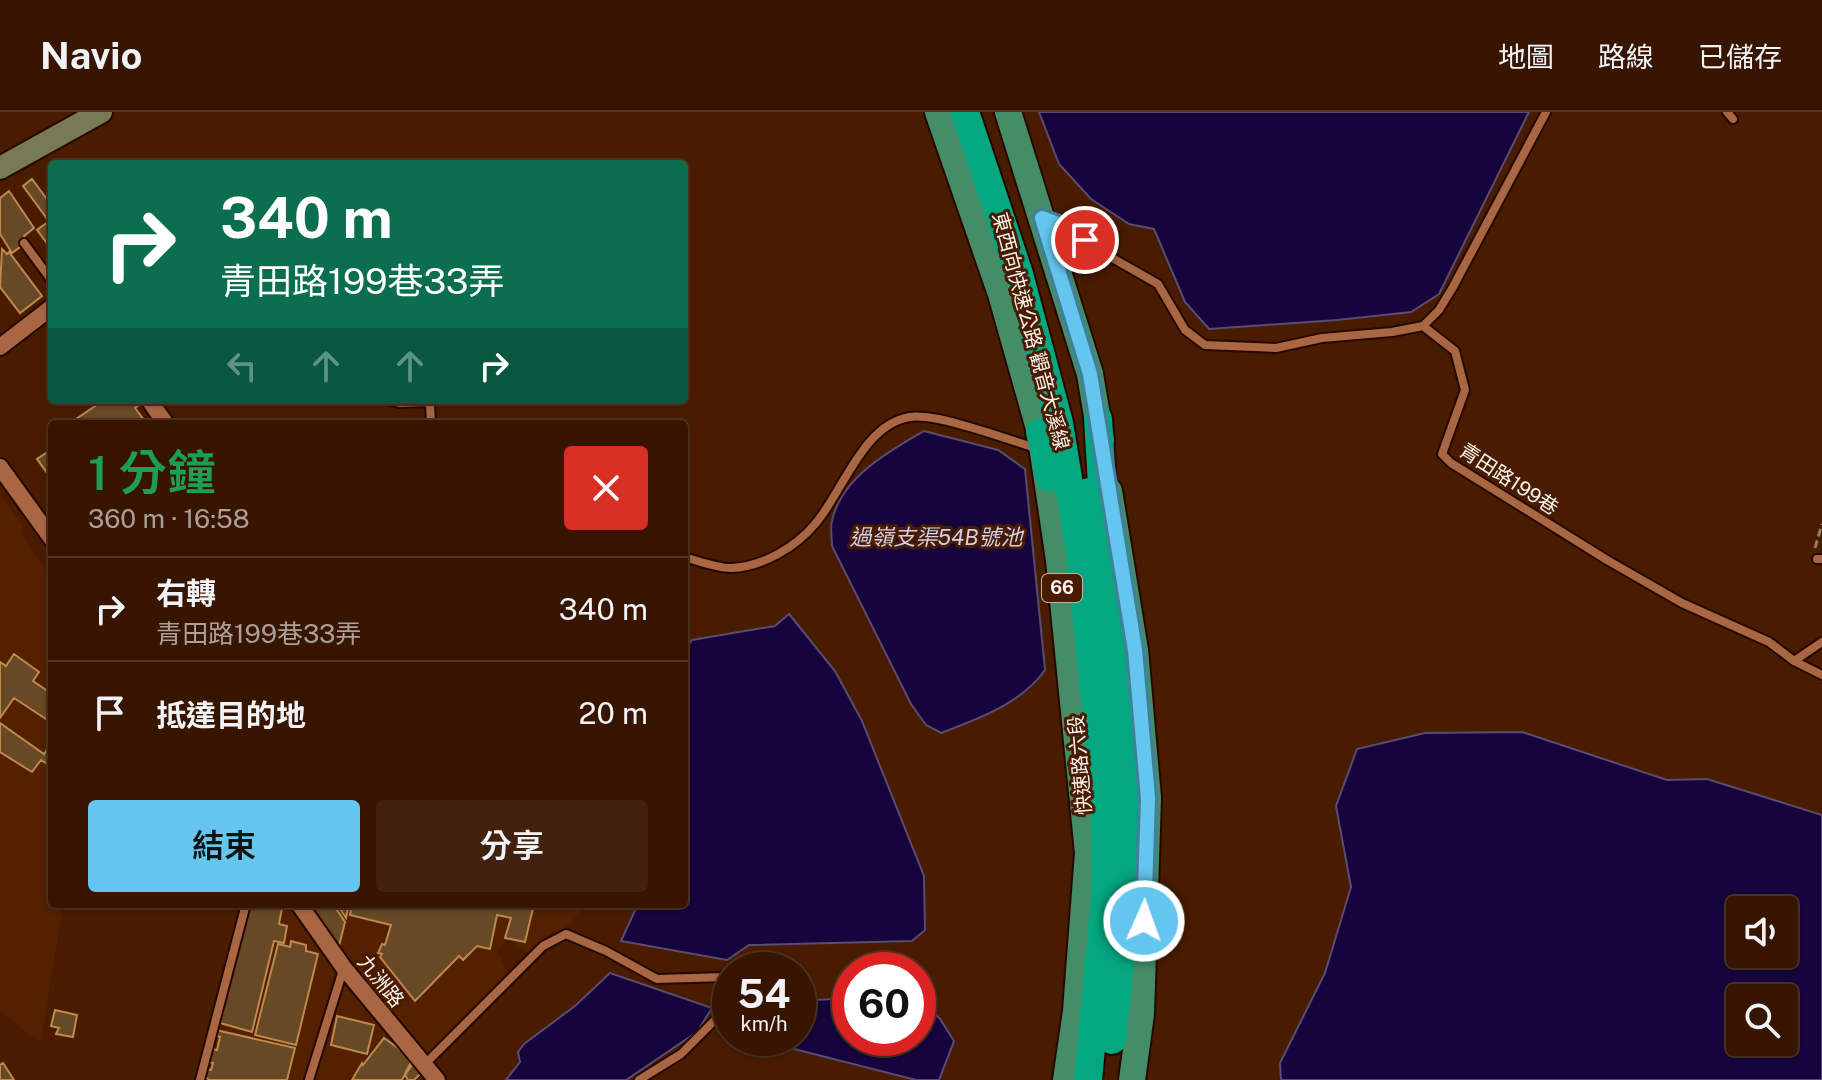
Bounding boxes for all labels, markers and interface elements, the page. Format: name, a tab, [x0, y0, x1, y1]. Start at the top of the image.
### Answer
text: Navio	[40, 33, 142, 78]
text: 地圖	[1498, 40, 1554, 73]
text: 路線	[1598, 40, 1654, 73]
text: 已儲存	[1698, 40, 1782, 73]
text: 340 m	[220, 185, 393, 251]
icon: right	[88, 192, 192, 296]
pin	[1051, 206, 1119, 274]
street label: 東西向快速公路 觀音大溪線	[988, 210, 1074, 452]
icon: arrive	[1063, 218, 1107, 262]
text: 青田路199巷33弄	[220, 260, 505, 302]
icon: left	[220, 344, 264, 388]
icon: ahead	[304, 344, 348, 388]
icon: ahead	[388, 344, 432, 388]
icon: right	[472, 344, 516, 388]
street label: 青田路199巷	[1455, 438, 1563, 520]
text: 1 分鐘	[88, 444, 215, 501]
button: close	[564, 446, 648, 530]
text: 360 m · 16:58	[88, 503, 250, 534]
water label: 過嶺支渠54B號池	[850, 524, 1024, 550]
road number: 66	[1042, 574, 1082, 602]
text: 右轉	[156, 575, 216, 611]
icon: right	[88, 587, 132, 631]
text: 340 m	[559, 591, 648, 627]
text: 青田路199巷33弄	[156, 618, 361, 649]
icon: arrive	[88, 691, 132, 735]
text: 20 m	[579, 695, 648, 731]
text: 抵達目的地	[156, 697, 306, 733]
street label: 快速路六段	[1064, 714, 1096, 816]
button: 結束	[88, 800, 360, 892]
button: 分享	[376, 800, 648, 892]
position arrow	[1102, 879, 1186, 963]
map controls	[1726, 896, 1798, 1056]
button: sound	[1726, 896, 1798, 968]
street label: 九洲路	[353, 950, 409, 1012]
speed limit sign: 60	[832, 952, 936, 1056]
text: 54	[737, 970, 791, 1017]
button: search	[1726, 984, 1798, 1056]
text: km/h	[740, 1012, 788, 1036]

